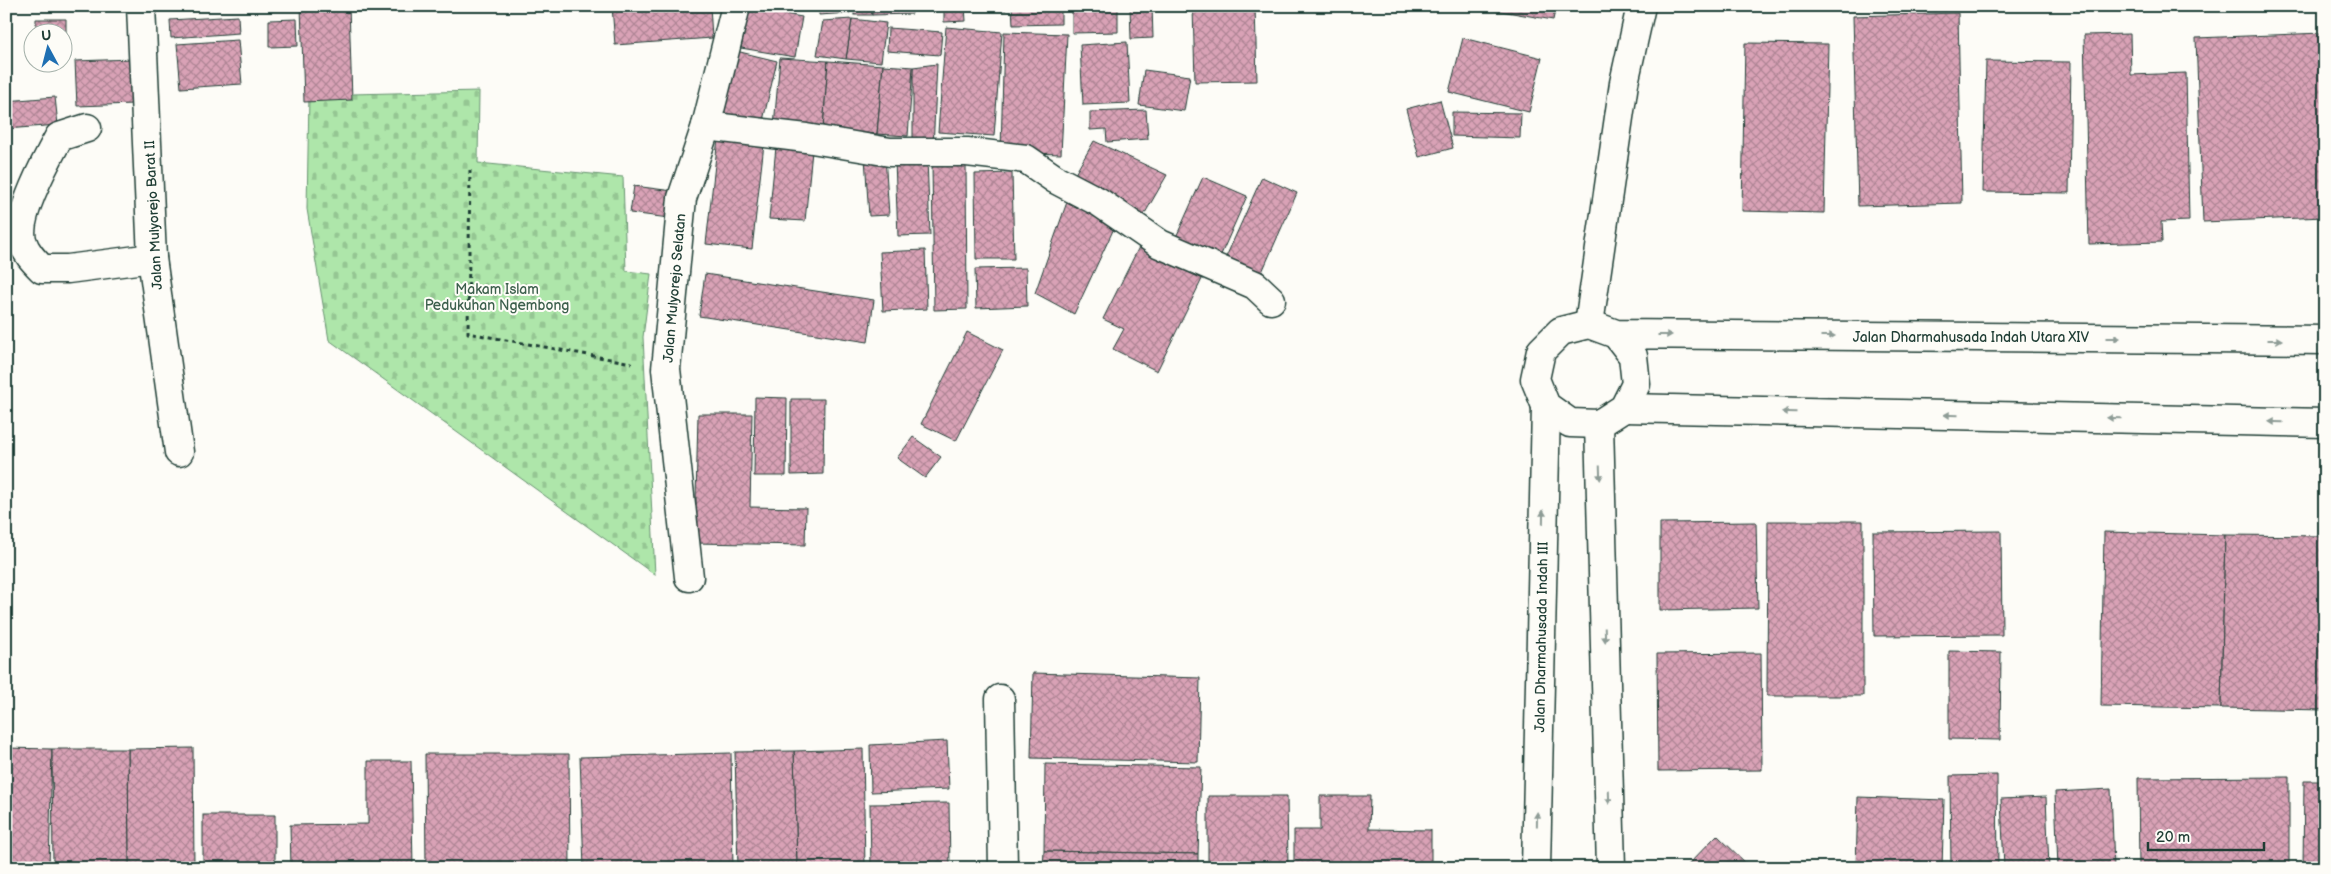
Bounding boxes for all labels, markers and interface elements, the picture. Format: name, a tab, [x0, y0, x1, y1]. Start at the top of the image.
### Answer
north arrow	[22, 22, 72, 72]
text: U	[40, 27, 52, 45]
street label: Jalan Mulyorejo Barat II	[141, 140, 166, 290]
street label: Jalan Mulyorejo Selatan	[660, 213, 690, 363]
park label: Makam Islam Pedukuhan Ngembong	[425, 281, 569, 314]
street label: Jalan Dharmahusada Indah Utara XIV	[1853, 329, 2090, 346]
one-way arrow	[1657, 331, 1673, 339]
one-way arrow	[1820, 332, 1836, 340]
one-way arrow	[2105, 334, 2121, 342]
one-way arrow	[2267, 336, 2283, 344]
one-way arrow	[1780, 408, 1796, 416]
one-way arrow	[1943, 411, 1959, 419]
one-way arrow	[2105, 414, 2121, 422]
one-way arrow	[2268, 417, 2284, 425]
one-way arrow	[1596, 465, 1604, 481]
one-way arrow	[1539, 508, 1547, 524]
street label: Jalan Dharmahusada Indah III	[1531, 541, 1552, 733]
one-way arrow	[1601, 627, 1609, 643]
one-way arrow	[1605, 790, 1613, 806]
one-way arrow	[1533, 811, 1541, 827]
scale bar	[2148, 819, 2265, 851]
text: 20 m	[2156, 828, 2190, 847]

